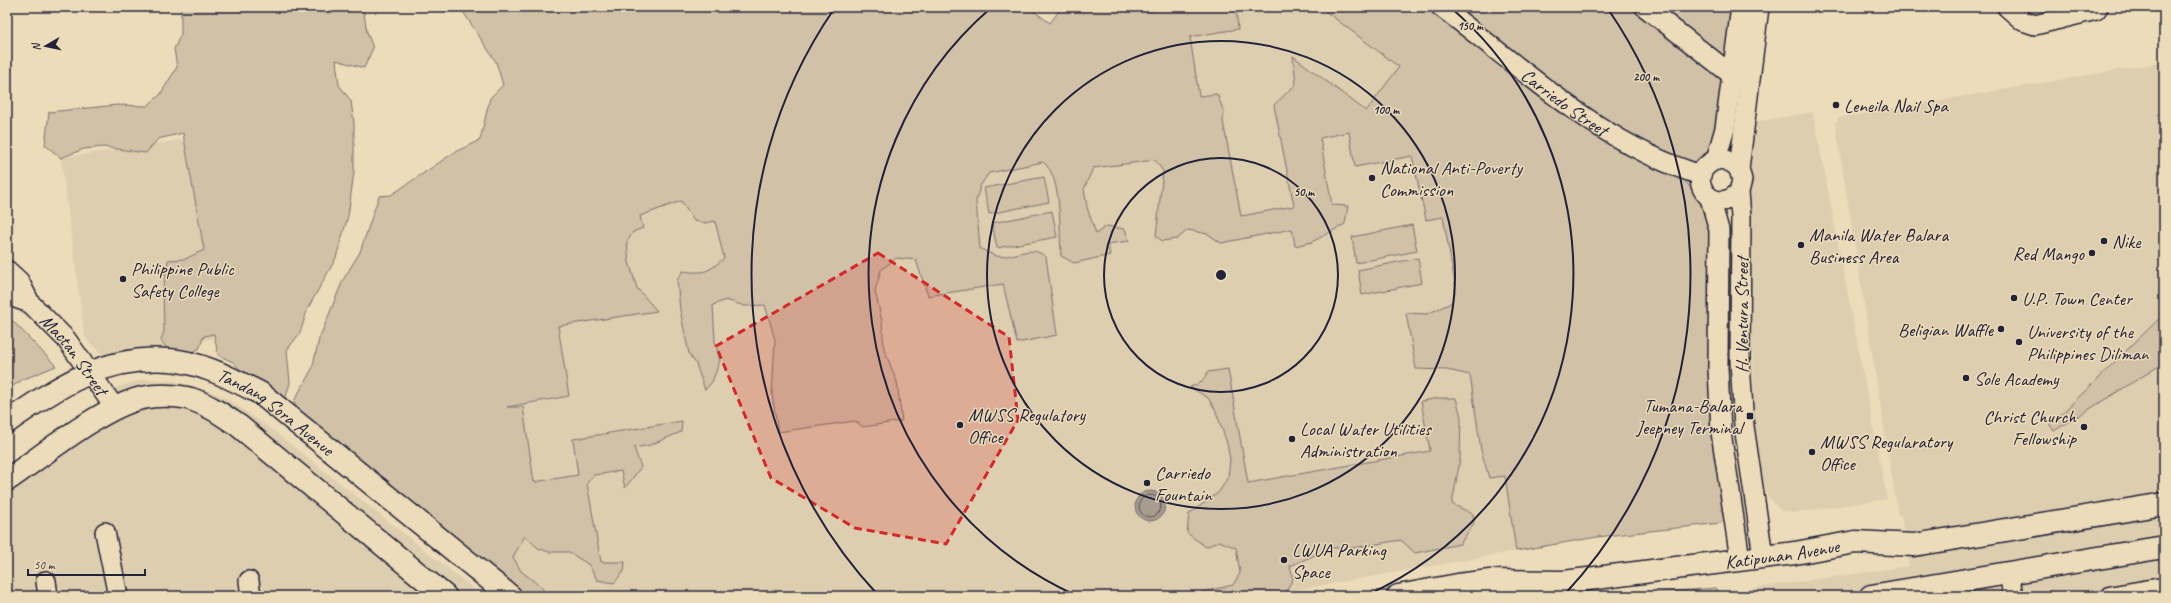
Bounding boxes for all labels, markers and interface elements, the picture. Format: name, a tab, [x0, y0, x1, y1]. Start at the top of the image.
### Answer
text: 150 m	[1457, 18, 1484, 34]
north arrow	[26, 26, 66, 66]
text: N	[28, 41, 44, 52]
street label: Carriedo Street	[1516, 63, 1614, 143]
text: 200 m	[1633, 69, 1660, 85]
place label: Leneila Nail Spa	[1844, 94, 1949, 118]
marker: Leneila Nail Spa	[1831, 100, 1841, 110]
text: 100 m	[1373, 102, 1400, 118]
place label: National Anti-Poverty Commission	[1380, 156, 1523, 202]
marker: National Anti-Poverty Commission	[1367, 173, 1377, 183]
text: 50 m	[1294, 184, 1315, 200]
place label: Manila Water Balara Business Area	[1809, 223, 1949, 269]
place label: Nike	[2112, 230, 2142, 254]
marker: Nike	[2099, 236, 2109, 246]
marker: Manila Water Balara Business Area	[1796, 240, 1806, 250]
place label: Red Mango	[2012, 242, 2085, 266]
marker: Red Mango	[2087, 248, 2097, 258]
street label: H. Ventura Street	[1730, 254, 1754, 373]
place label: Philippine Public Safety College	[131, 257, 235, 303]
centre of rings	[1214, 268, 1228, 282]
marker: Philippine Public Safety College	[118, 274, 128, 284]
place label: U.P. Town Center	[2022, 287, 2133, 311]
marker: U.P. Town Center	[2009, 293, 2019, 303]
street label: Mactan Street	[35, 309, 115, 402]
place label: Beligian Waffle	[1898, 318, 1995, 342]
place label: University of the Philippines Diliman	[2027, 320, 2150, 366]
marker: Beligian Waffle	[1996, 324, 2006, 334]
marker: University of the Philippines Diliman	[2014, 337, 2024, 347]
street label: Tandang Sora Avenue	[213, 363, 340, 462]
place label: Sole Academy	[1974, 367, 2060, 391]
marker: Sole Academy	[1961, 373, 1971, 383]
place label: Tumana-Balara Jeepney Terminal	[1635, 394, 1746, 440]
place label: MWSS Regulatory Office	[968, 403, 1086, 449]
place label: Christ Church Fellowship	[1984, 405, 2078, 451]
marker: Tumana-Balara Jeepney Terminal	[1745, 411, 1755, 421]
place label: Local Water Utilities Administration	[1300, 417, 1432, 463]
marker: MWSS Regulatory Office	[955, 420, 965, 430]
marker: Christ Church Fellowship	[2079, 422, 2089, 432]
place label: MWSS Regularatory Office	[1820, 430, 1954, 476]
marker: Local Water Utilities Administration	[1287, 434, 1297, 444]
marker: MWSS Regularatory Office	[1807, 447, 1817, 457]
place label: Carriedo Fountain	[1155, 461, 1213, 507]
marker: Carriedo Fountain	[1142, 478, 1152, 488]
street label: Katipunan Avenue	[1724, 534, 1843, 575]
place label: LWUA Parking Space	[1292, 538, 1387, 584]
scale bar	[28, 551, 145, 577]
marker: LWUA Parking Space	[1279, 555, 1289, 565]
text: 50 m	[34, 557, 56, 573]

